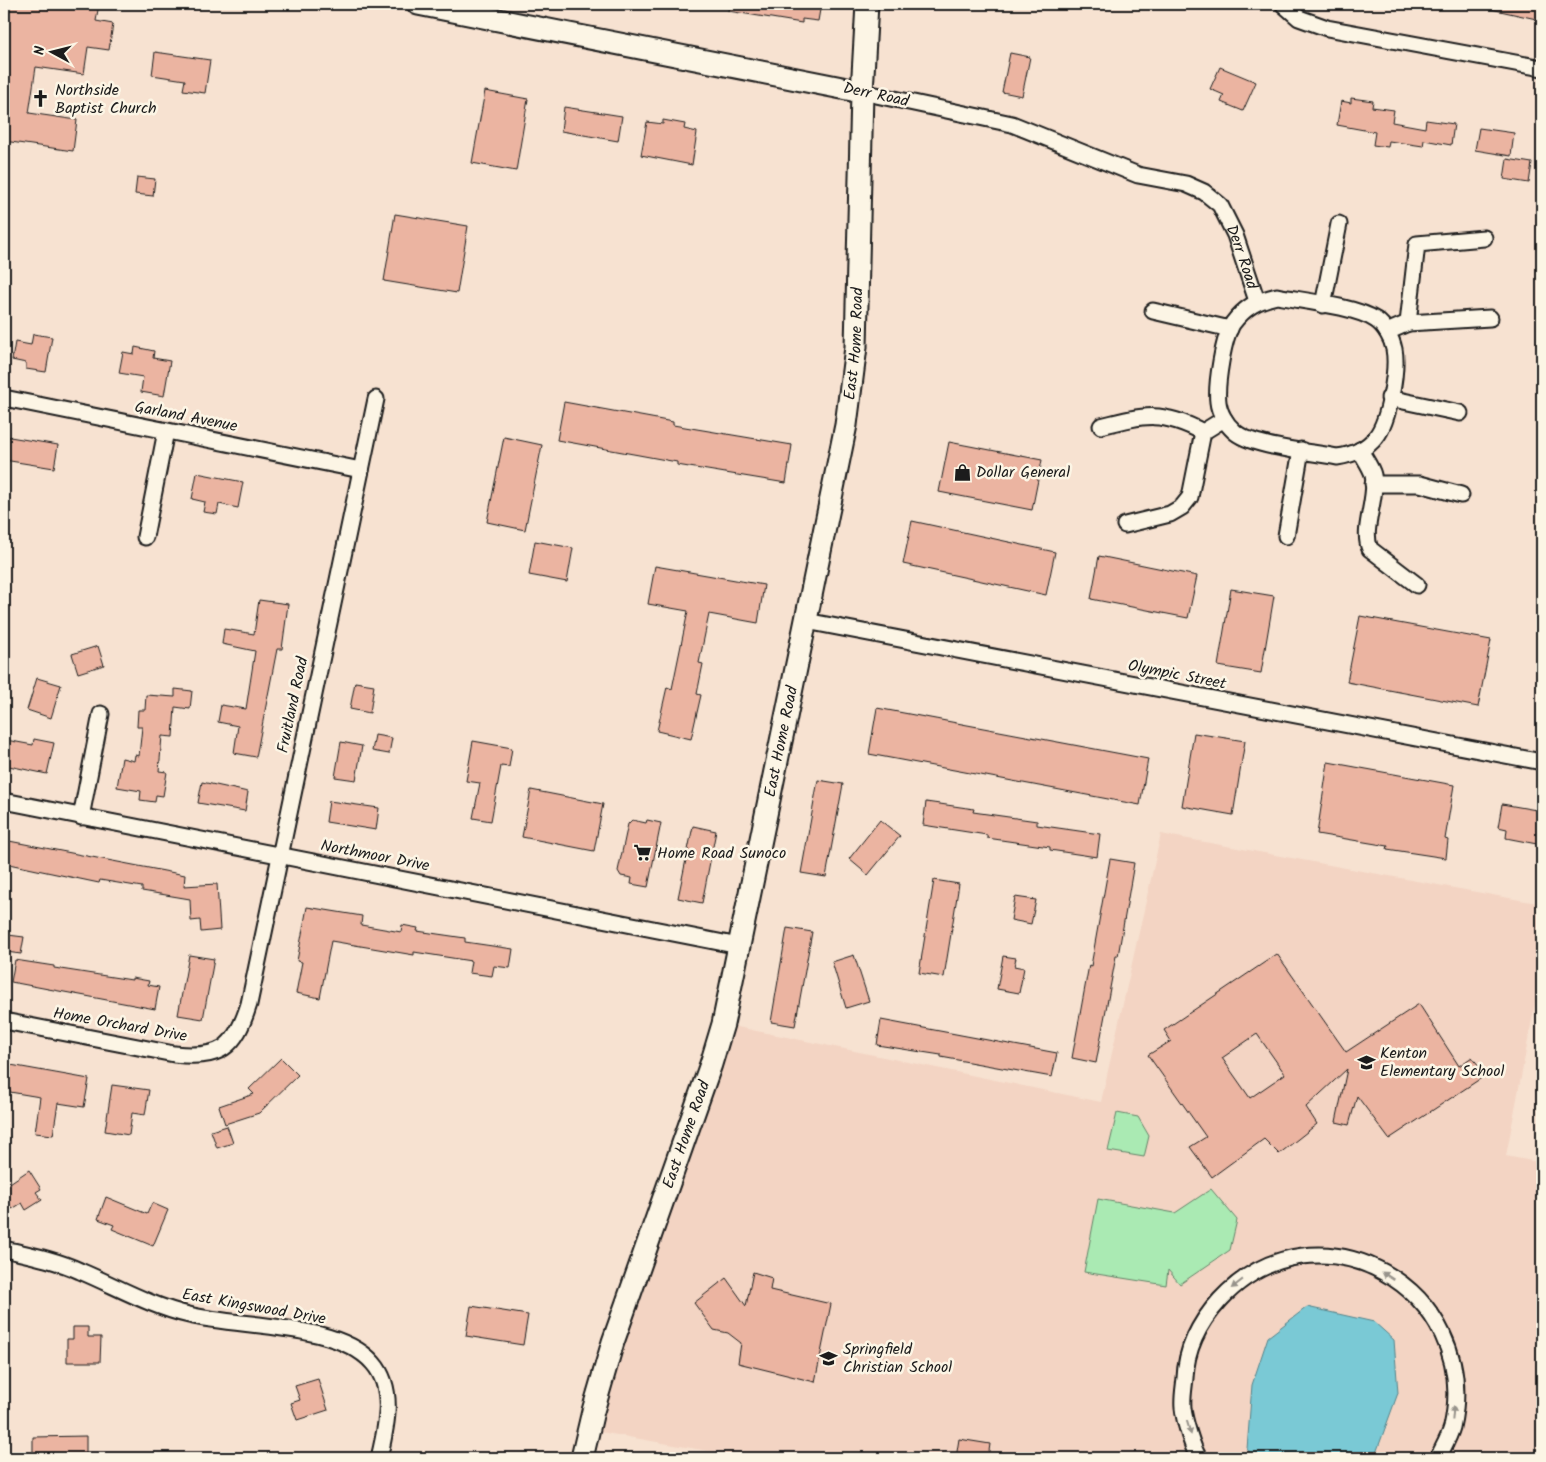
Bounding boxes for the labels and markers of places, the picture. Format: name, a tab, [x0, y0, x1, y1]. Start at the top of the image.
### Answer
place label: Northside Baptist Church	[55, 78, 157, 121]
church icon: Northside Baptist Church	[31, 89, 51, 109]
place label: Dollar General	[976, 460, 1070, 485]
shop icon: Dollar General	[952, 462, 972, 482]
place label: Home Road Sunoco	[657, 841, 786, 866]
supermarket icon: Home Road Sunoco	[633, 843, 653, 863]
place label: Kenton Elementary School	[1380, 1041, 1505, 1084]
school or university icon: Kenton Elementary School	[1356, 1052, 1376, 1072]
place label: Springfield Christian School	[843, 1337, 952, 1380]
school or university icon: Springfield Christian School	[819, 1348, 839, 1368]

